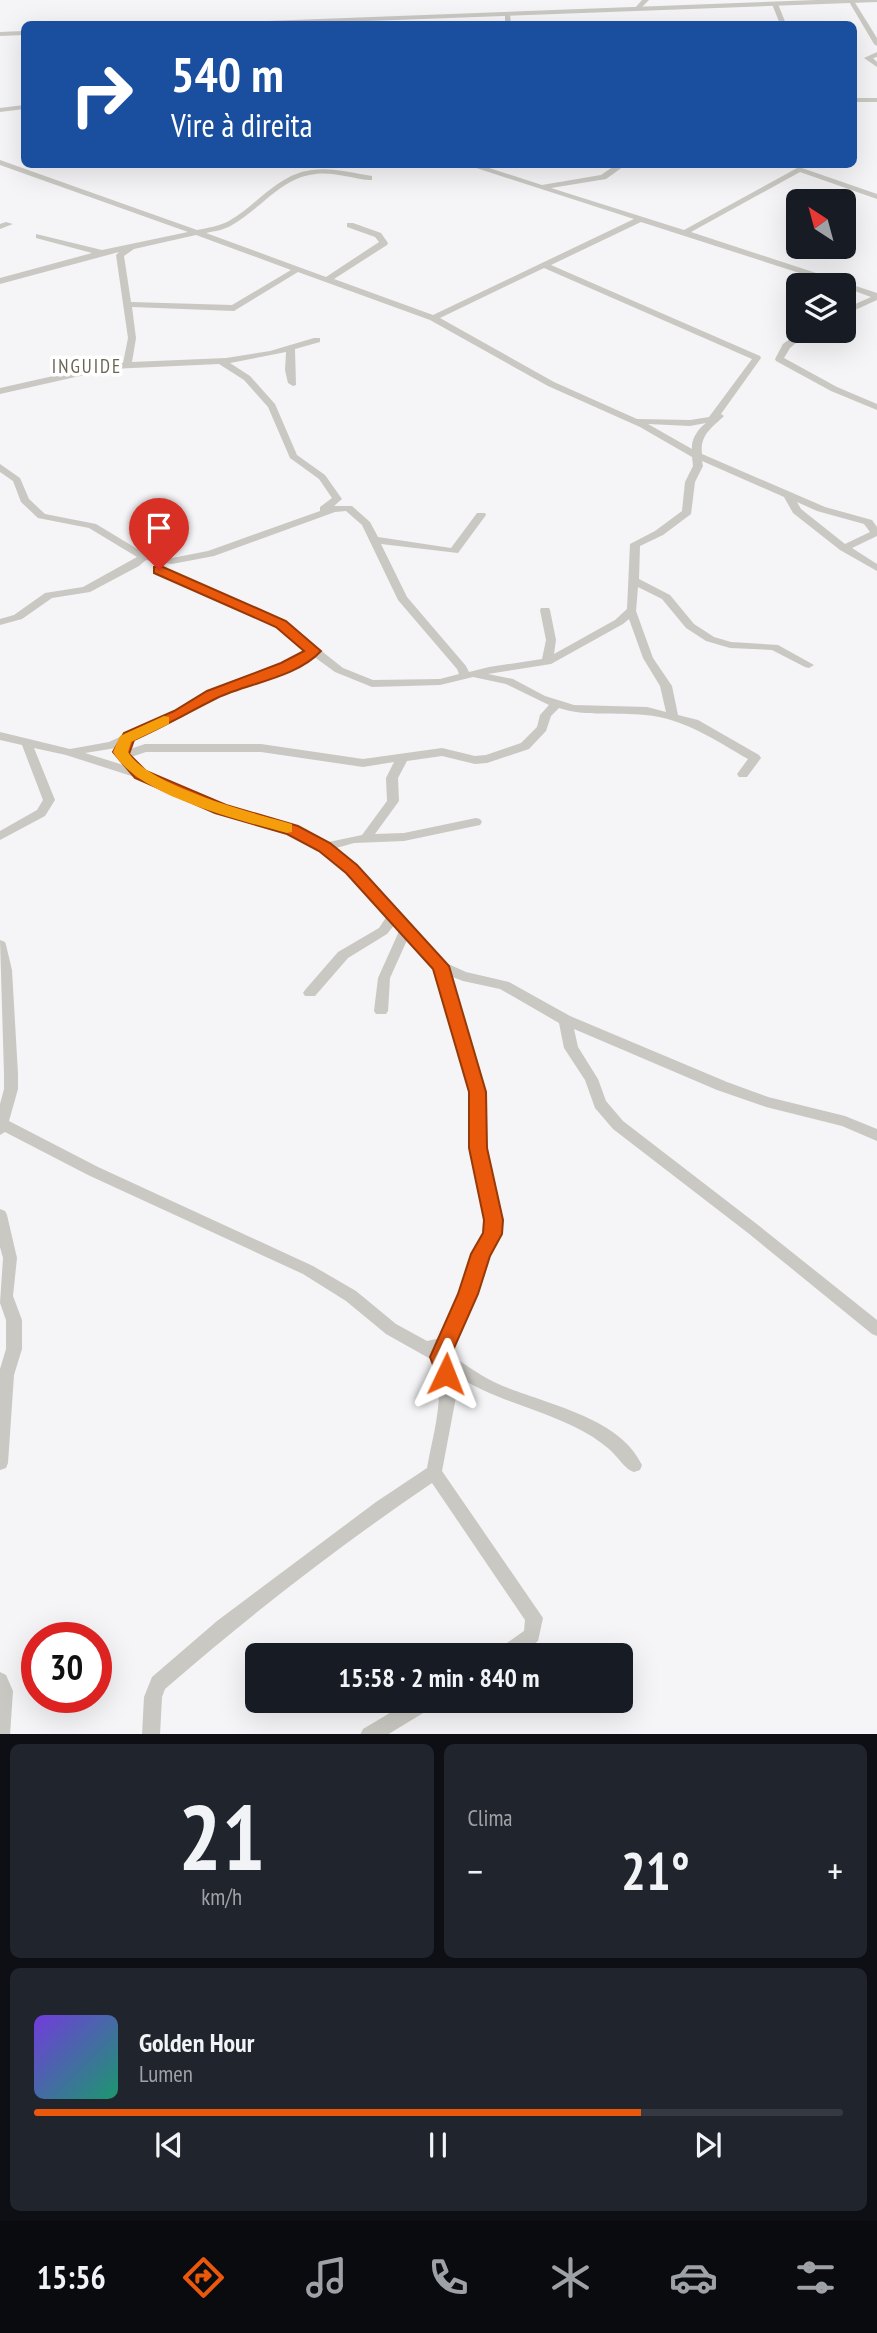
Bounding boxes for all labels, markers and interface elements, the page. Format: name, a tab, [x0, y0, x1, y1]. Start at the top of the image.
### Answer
text: 540 m	[171, 42, 284, 106]
icon: right	[56, 49, 147, 140]
text: Vire à direita	[171, 104, 312, 146]
north arrow	[786, 189, 856, 259]
map controls	[786, 189, 856, 343]
button: layers	[786, 273, 856, 343]
district label: INGUIDE	[52, 354, 122, 378]
pin	[129, 498, 189, 570]
icon: arrive	[140, 509, 178, 547]
position arrow	[409, 1337, 483, 1411]
speed limit sign: 30	[21, 1622, 112, 1713]
text: 15:58 · 2 min · 840 m	[339, 1661, 539, 1694]
text: 21	[178, 1777, 265, 1895]
text: Clima	[468, 1803, 513, 1832]
text: 21°	[621, 1837, 690, 1904]
text: −	[468, 1846, 483, 1895]
text: +	[827, 1846, 843, 1895]
text: km/h	[201, 1882, 242, 1911]
text: Golden Hour	[139, 2026, 254, 2059]
text: Lumen	[139, 2059, 193, 2088]
icon: previous	[150, 2126, 188, 2164]
icon: pause	[419, 2126, 457, 2164]
icon: next	[689, 2126, 727, 2164]
icon: directions	[179, 2253, 228, 2302]
icon: music	[302, 2253, 351, 2302]
icon: phone	[424, 2253, 473, 2302]
icon: climate	[546, 2253, 595, 2302]
icon: car	[669, 2253, 718, 2302]
icon: filters	[791, 2253, 840, 2302]
text: 15:56	[37, 2256, 106, 2298]

